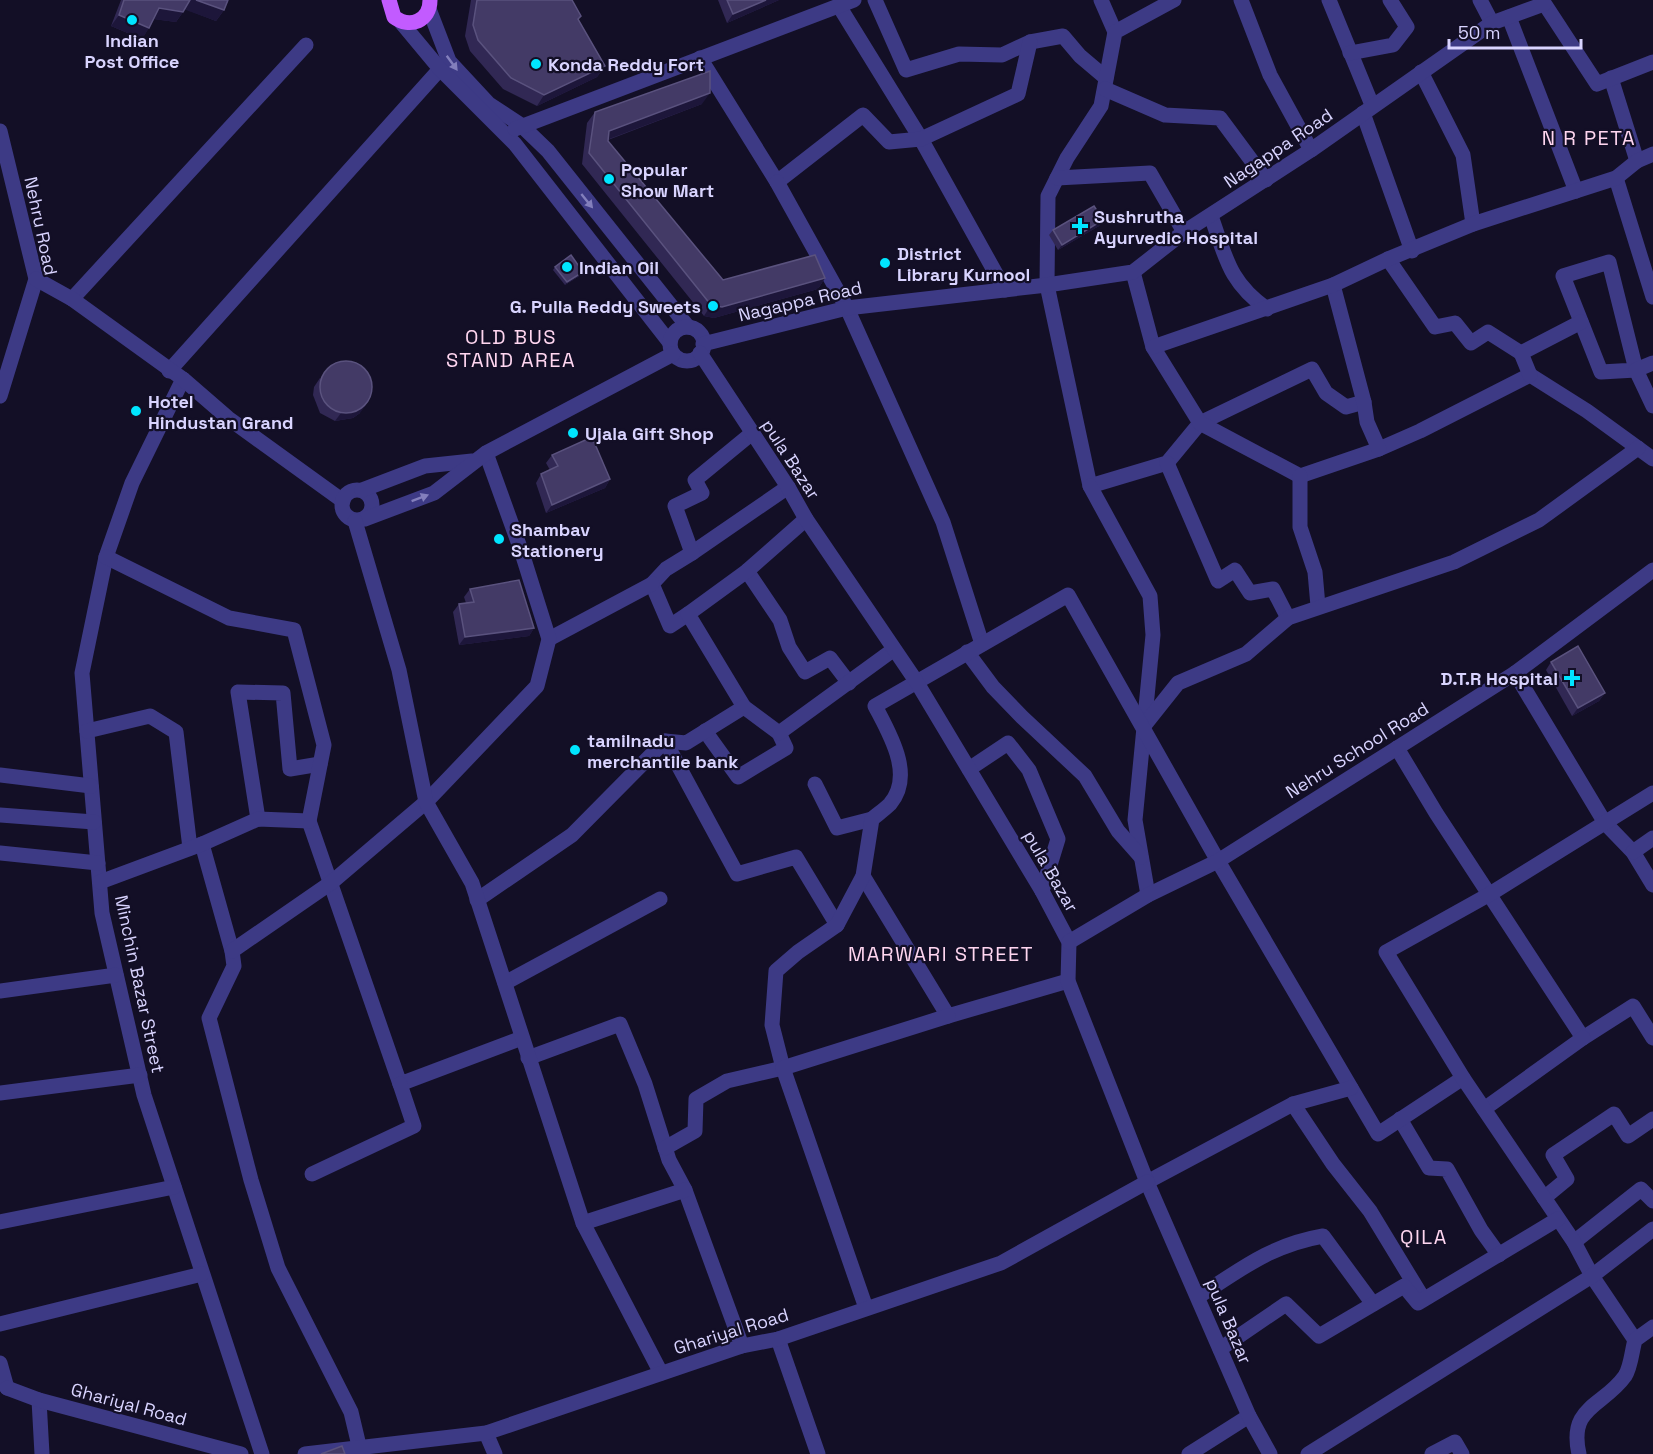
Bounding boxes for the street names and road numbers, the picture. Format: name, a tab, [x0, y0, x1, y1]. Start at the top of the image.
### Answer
street label: Nagappa Road	[1219, 103, 1337, 193]
street label: Nehru Road	[19, 175, 63, 277]
street label: Nagappa Road	[736, 276, 864, 326]
street label: pula Bazar	[757, 415, 825, 503]
street label: Nehru School Road	[1281, 697, 1433, 803]
street label: pula Bazar	[1018, 826, 1084, 916]
street label: Minchin Bazar Street	[110, 893, 170, 1075]
street label: pula Bazar	[1201, 1275, 1257, 1367]
street label: Ghariyal Road	[671, 1303, 791, 1359]
street label: Ghariyal Road	[69, 1377, 189, 1431]

